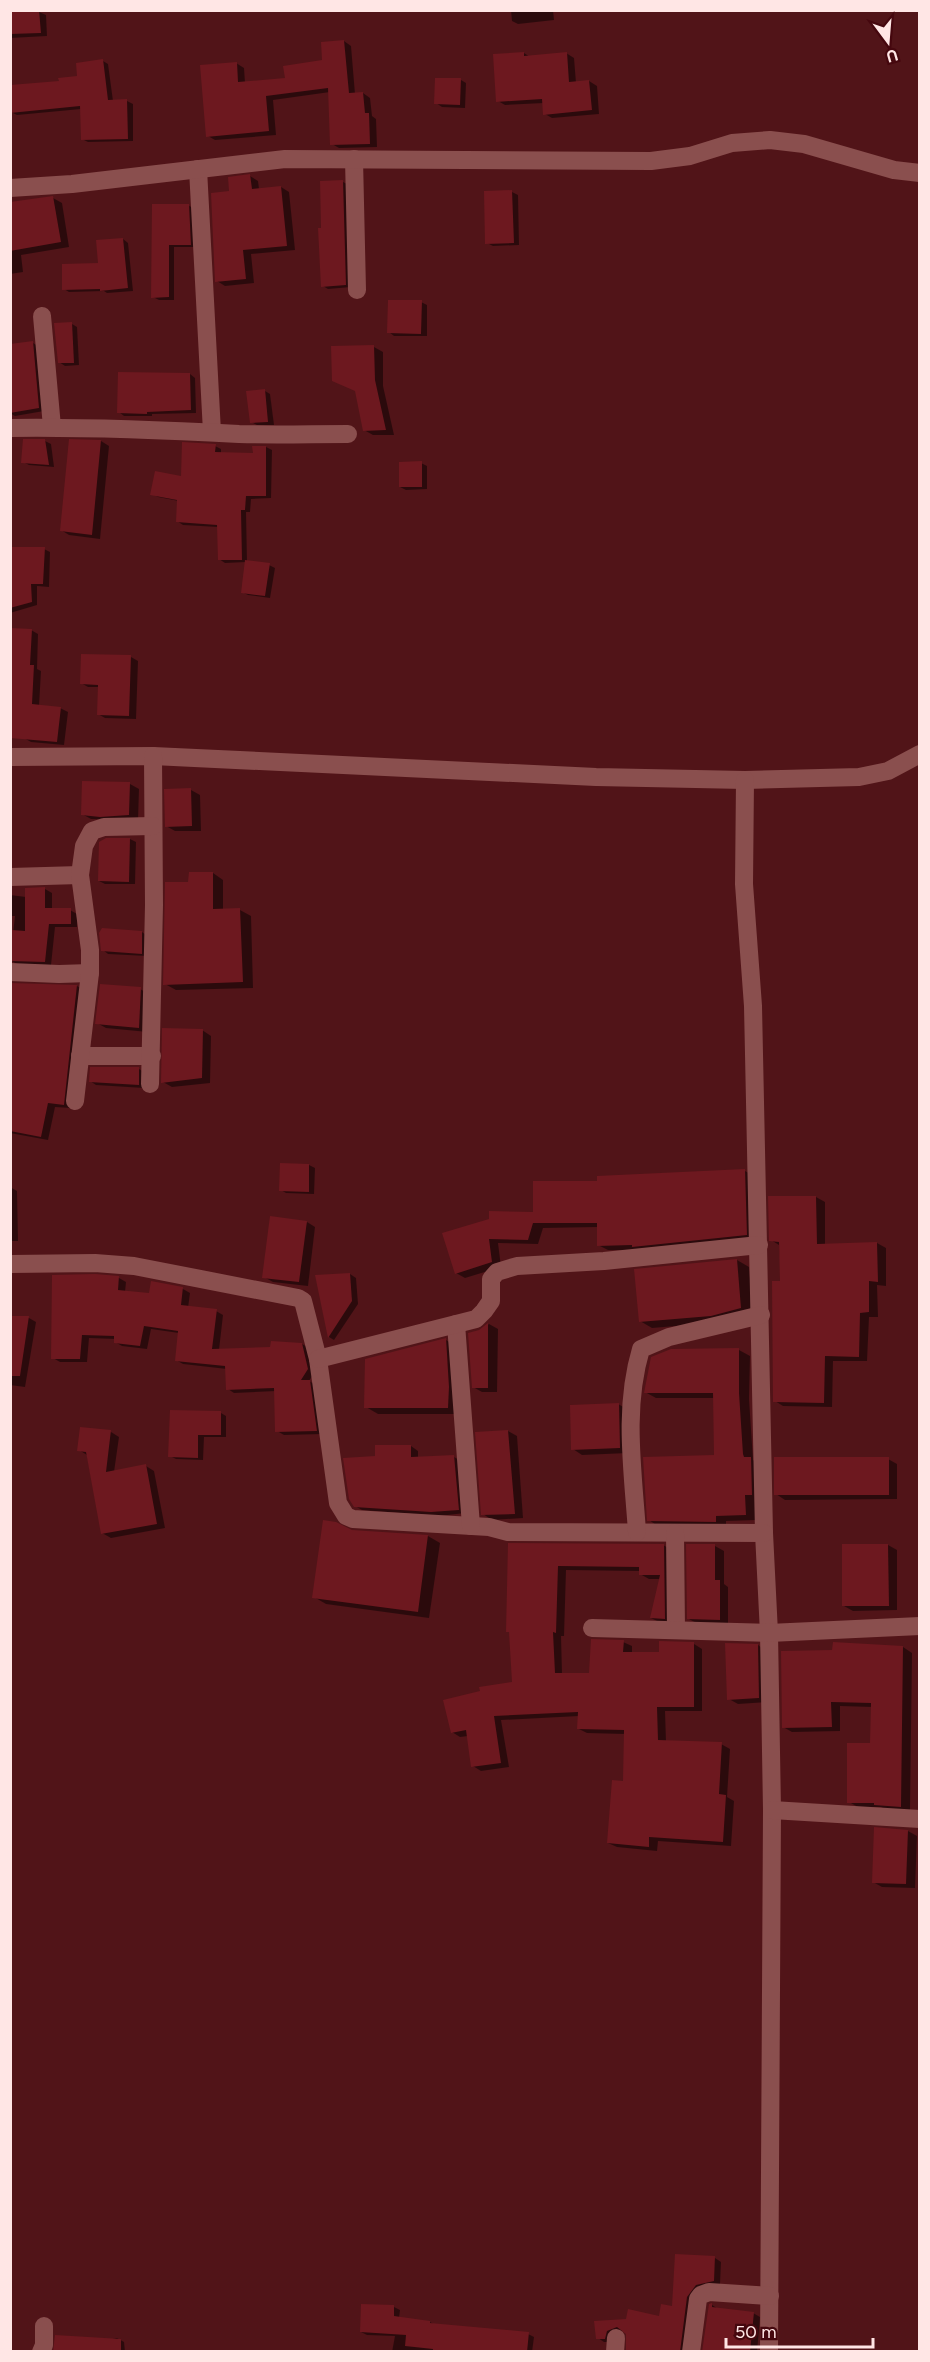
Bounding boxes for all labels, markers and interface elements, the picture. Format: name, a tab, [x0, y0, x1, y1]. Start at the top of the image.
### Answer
north arrow	[858, 12, 918, 72]
text: U	[884, 45, 900, 67]
scale bar	[726, 2311, 873, 2349]
text: 50 m	[735, 2321, 777, 2343]

